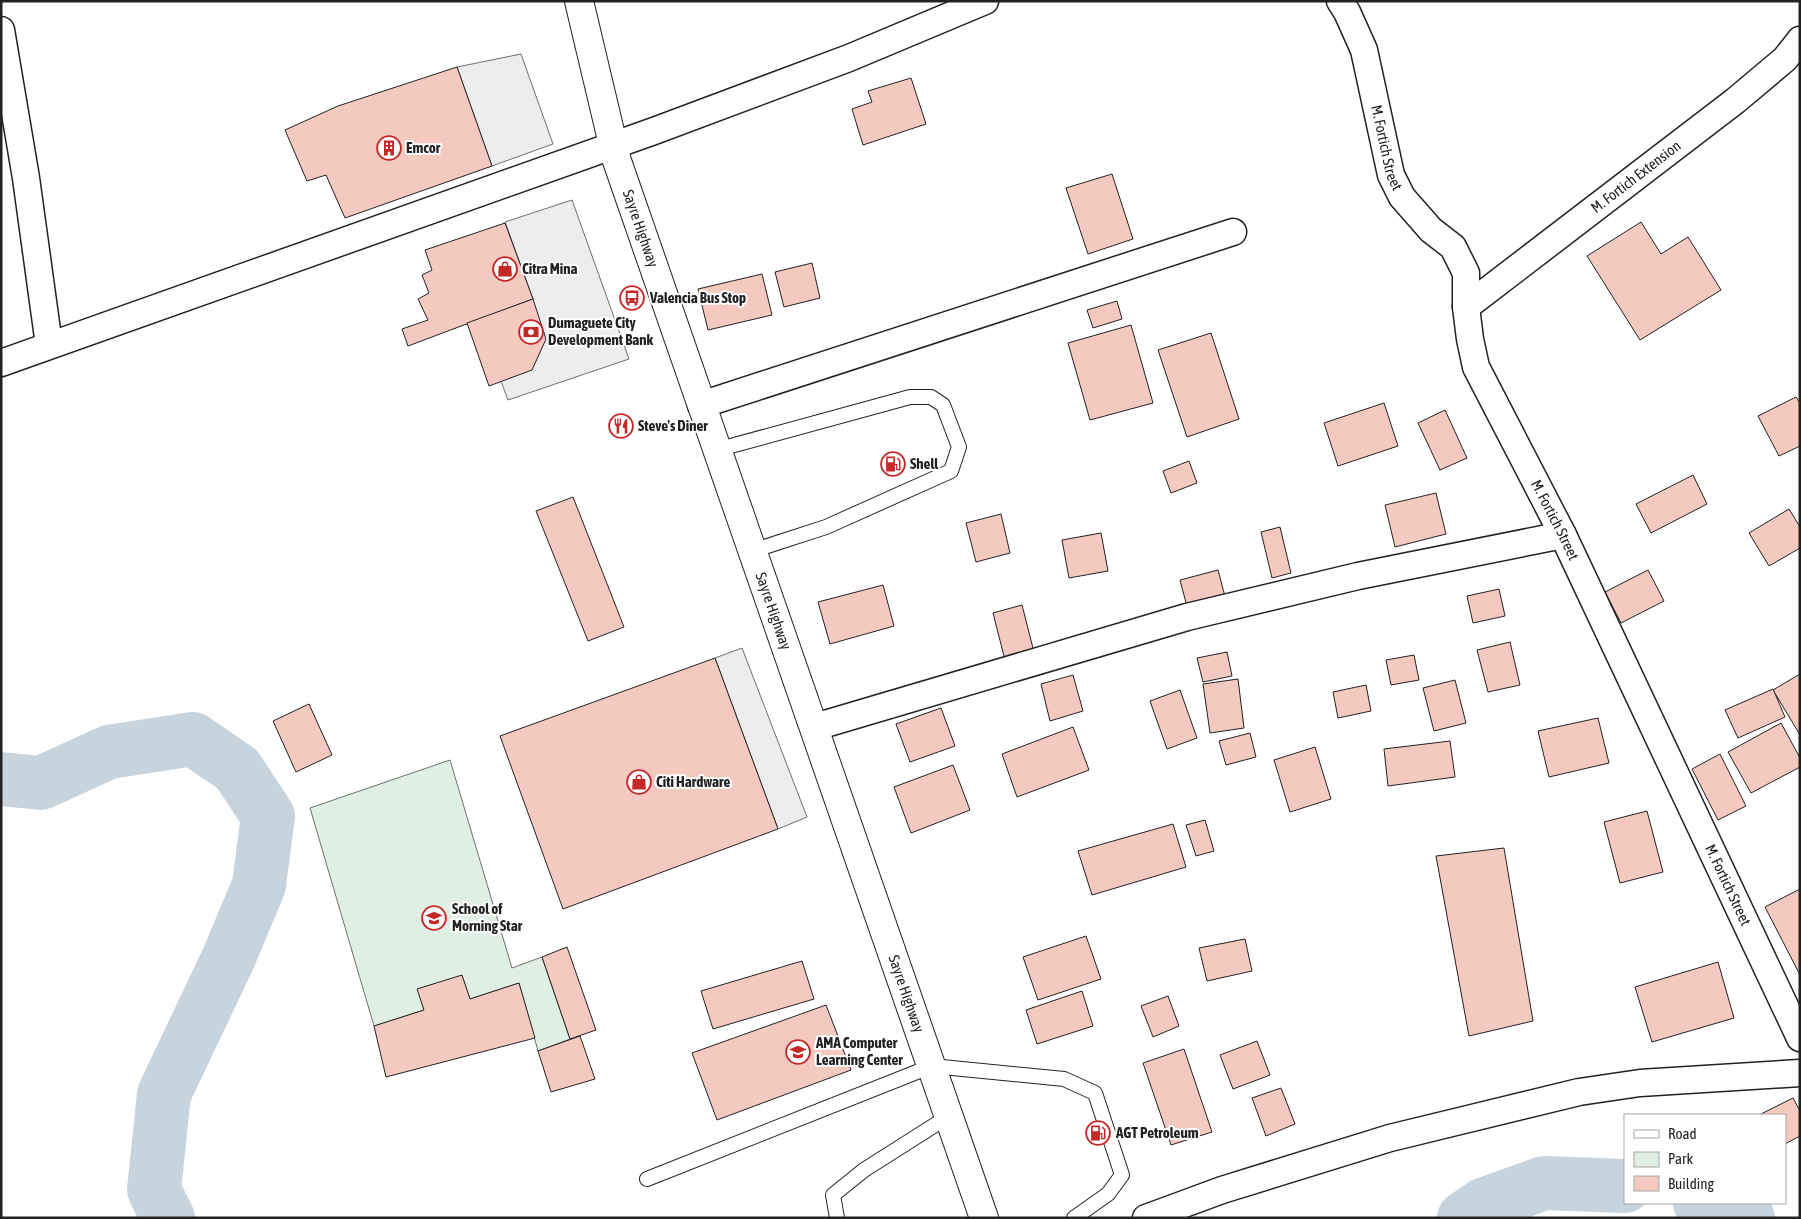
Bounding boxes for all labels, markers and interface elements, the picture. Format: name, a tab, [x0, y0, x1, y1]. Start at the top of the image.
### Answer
street label: M. Fortich Street	[1368, 103, 1406, 193]
building icon: Emcor	[376, 135, 402, 161]
street label: M. Fortich Extension	[1587, 137, 1684, 216]
place label: Emcor	[406, 139, 441, 156]
street label: Sayre Highway	[620, 188, 662, 269]
shop icon: Citra Mina	[492, 256, 518, 282]
place label: Citra Mina	[522, 260, 577, 277]
bus stop icon: Valencia Bus Stop	[619, 285, 645, 311]
place label: Valencia Bus Stop	[649, 289, 746, 306]
place label: Dumaguete City Development Bank	[548, 314, 654, 348]
bank icon: Dumaguete City Development Bank	[518, 319, 544, 345]
restaurant icon: Steve's Diner	[608, 413, 634, 439]
place label: Steve's Diner	[638, 417, 708, 434]
fuel station icon: Shell	[880, 451, 906, 477]
place label: Shell	[910, 455, 939, 472]
street label: M. Fortich Street	[1528, 477, 1583, 563]
street label: Sayre Highway	[753, 570, 795, 652]
shop icon: Citi Hardware	[626, 769, 652, 795]
place label: Citi Hardware	[656, 773, 730, 790]
street label: M. Fortich Street	[1702, 842, 1755, 928]
place label: School of Morning Star	[452, 900, 523, 934]
school or university icon: School of Morning Star	[421, 905, 447, 931]
street label: Sayre Highway	[885, 953, 928, 1035]
place label: AMA Computer Learning Center	[815, 1034, 903, 1068]
school or university icon: AMA Computer Learning Center	[785, 1039, 811, 1065]
legend	[1624, 1114, 1786, 1204]
fuel station icon: AGT Petroleum	[1085, 1120, 1111, 1146]
place label: AGT Petroleum	[1115, 1124, 1199, 1141]
text: Road	[1668, 1125, 1697, 1142]
text: Park	[1668, 1150, 1693, 1167]
text: Building	[1668, 1175, 1714, 1192]

